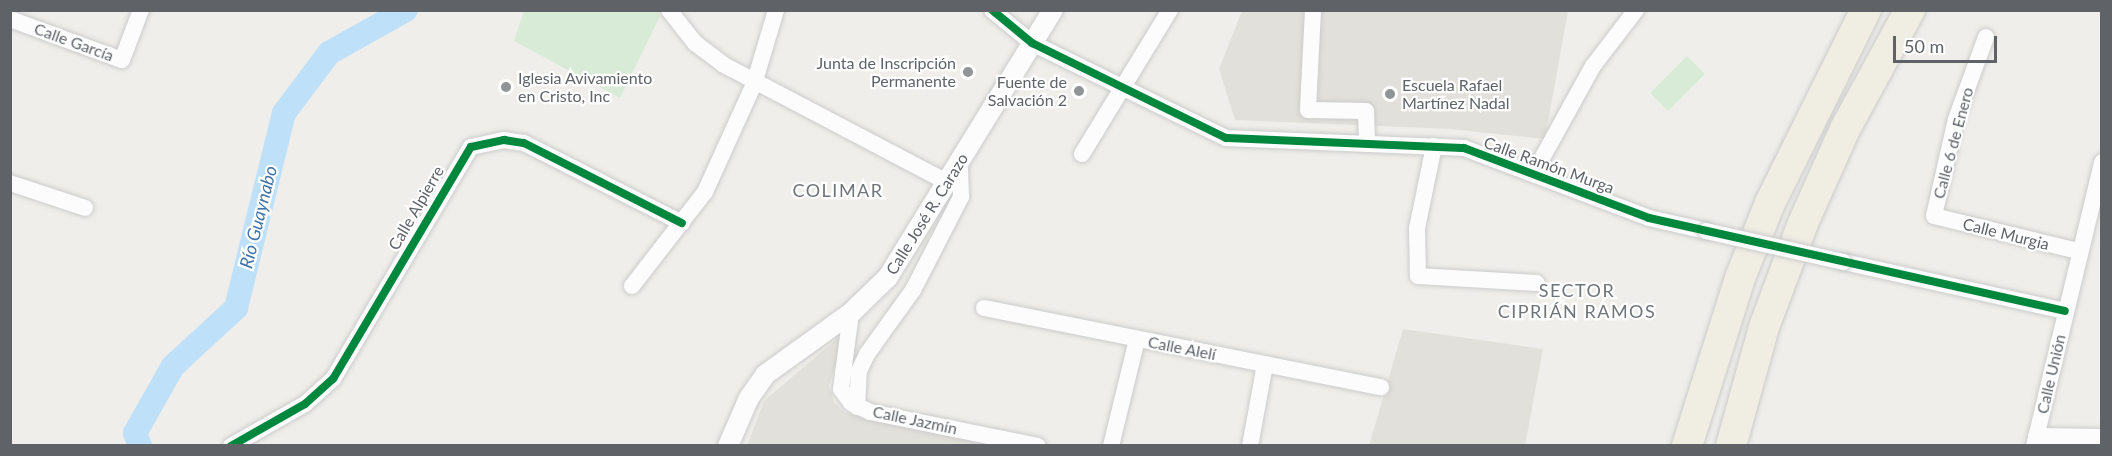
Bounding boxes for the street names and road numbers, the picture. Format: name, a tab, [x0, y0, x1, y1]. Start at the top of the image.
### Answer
street label: Calle García	[32, 19, 116, 65]
street label: Calle 6 de Enero	[1929, 85, 1977, 201]
street label: Calle Ramón Murga	[1481, 132, 1617, 198]
street label: Calle José R. Carazo	[882, 150, 972, 278]
street label: Calle Alpierre	[384, 162, 448, 254]
street label: Calle Murgia	[1961, 214, 2051, 254]
street label: Calle Alelí	[1146, 332, 1218, 364]
street label: Calle Unión	[2033, 332, 2069, 416]
street label: Calle Jazmín	[871, 402, 959, 438]

